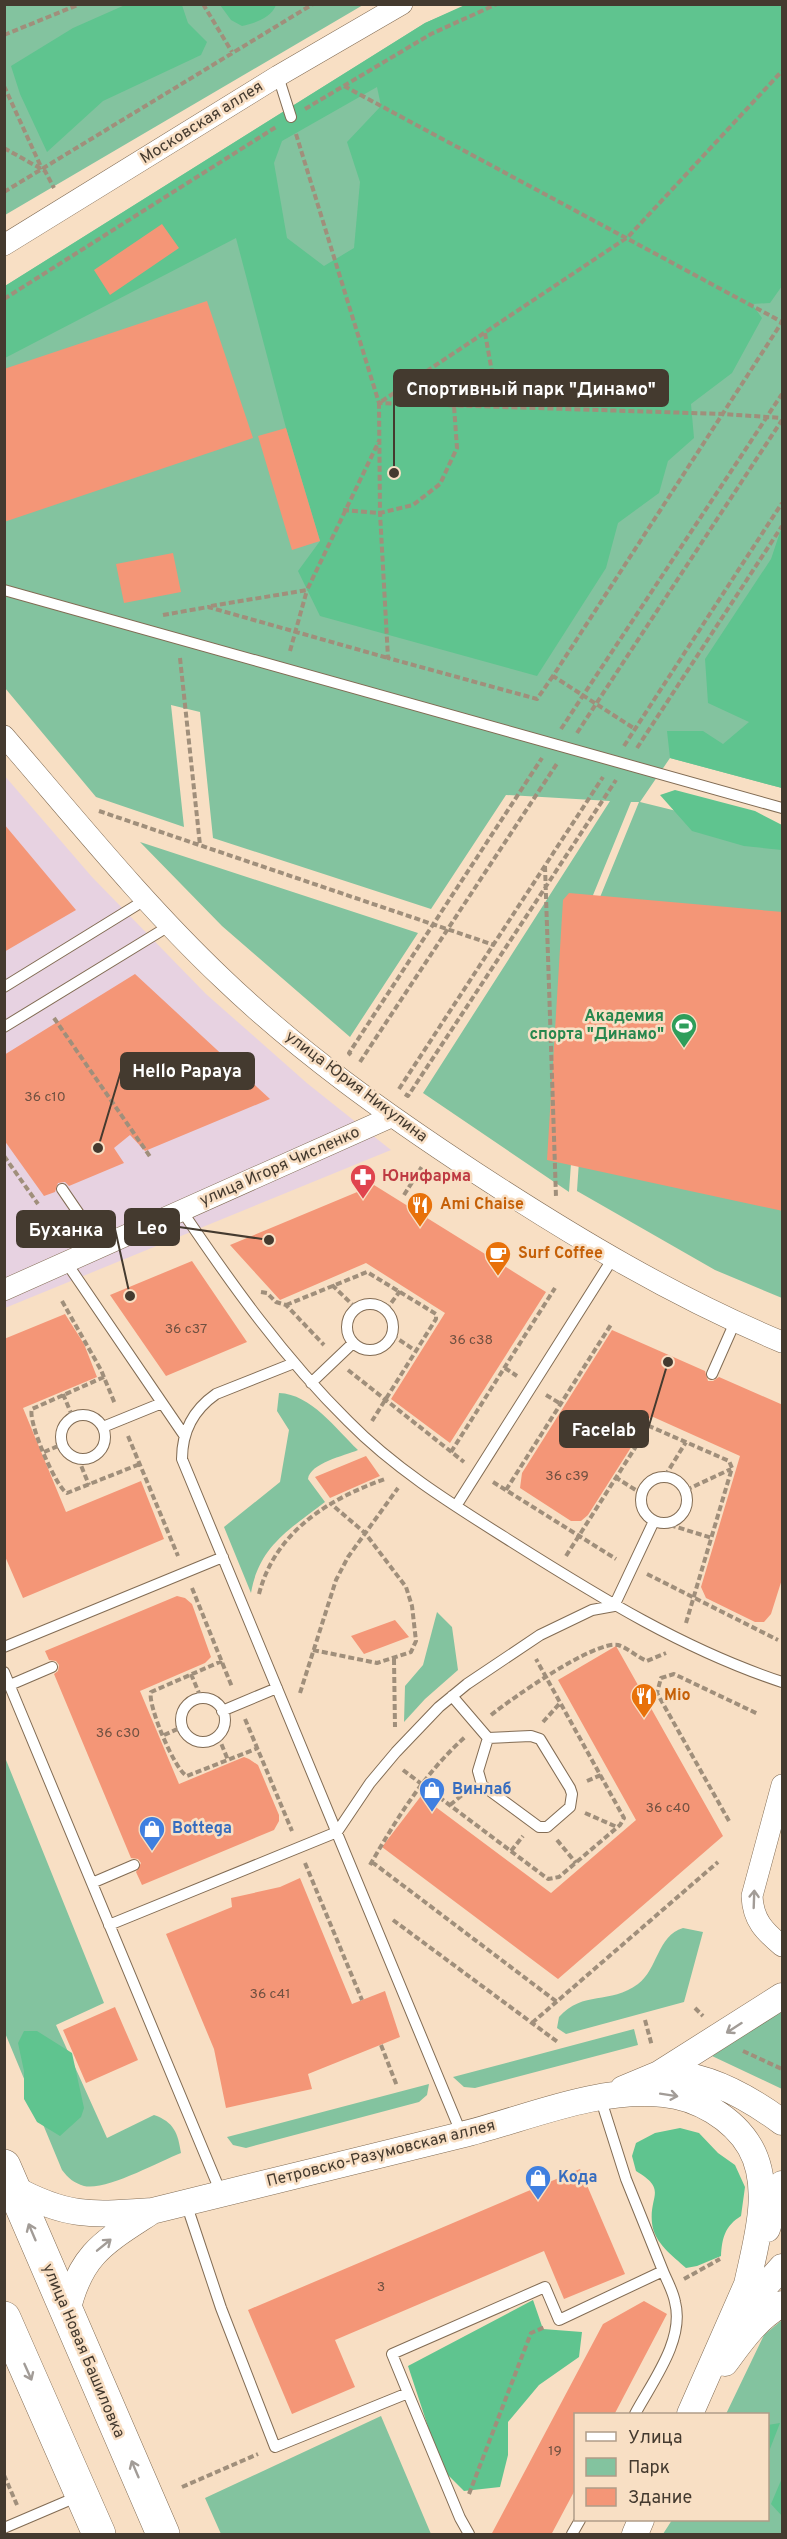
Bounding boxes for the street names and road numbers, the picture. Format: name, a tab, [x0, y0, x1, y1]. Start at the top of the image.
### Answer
street label: Московская аллея	[137, 77, 267, 169]
street label: улица Юрия Никулина	[281, 1027, 431, 1147]
street label: улица Игоря Численко	[197, 1123, 363, 1211]
street label: Петровско-Разумовская аллея	[265, 2116, 497, 2192]
street label: улица Новая Башиловка	[37, 2261, 129, 2441]

